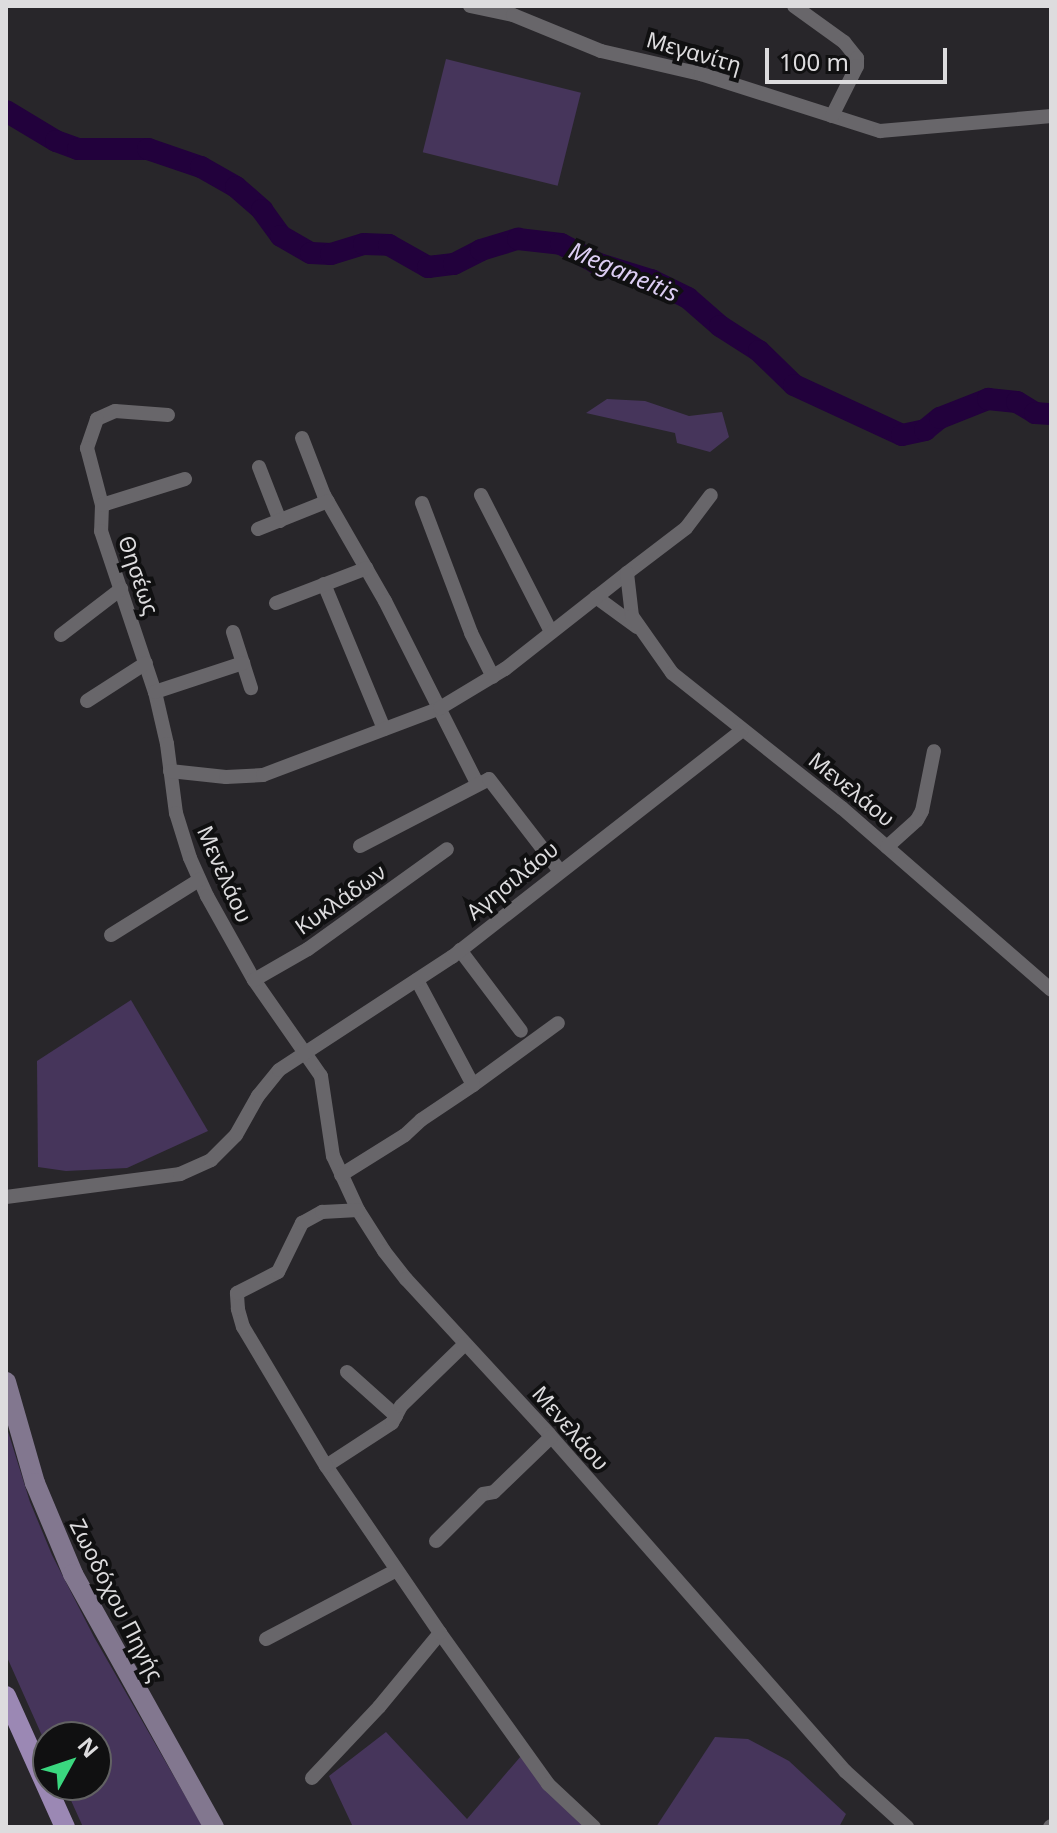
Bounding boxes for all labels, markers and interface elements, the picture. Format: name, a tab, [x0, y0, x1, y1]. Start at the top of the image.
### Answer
street label: Μεγανίτη	[644, 26, 744, 78]
scale bar	[769, 32, 951, 82]
text: 100 m	[779, 45, 849, 78]
water label: Meganeitis	[565, 235, 683, 307]
street label: Θησέως	[113, 532, 165, 618]
street label: Μενελάου	[804, 746, 900, 832]
street label: Μενελάου	[192, 822, 258, 926]
street label: Αγησιλάου	[461, 835, 563, 925]
street label: Κυκλάδων	[290, 858, 390, 940]
street label: Μενελάου	[527, 1380, 615, 1476]
street label: Ζωοδόχου Πηγής	[65, 1514, 169, 1686]
north arrow	[32, 1721, 112, 1801]
text: N	[72, 1730, 106, 1763]

